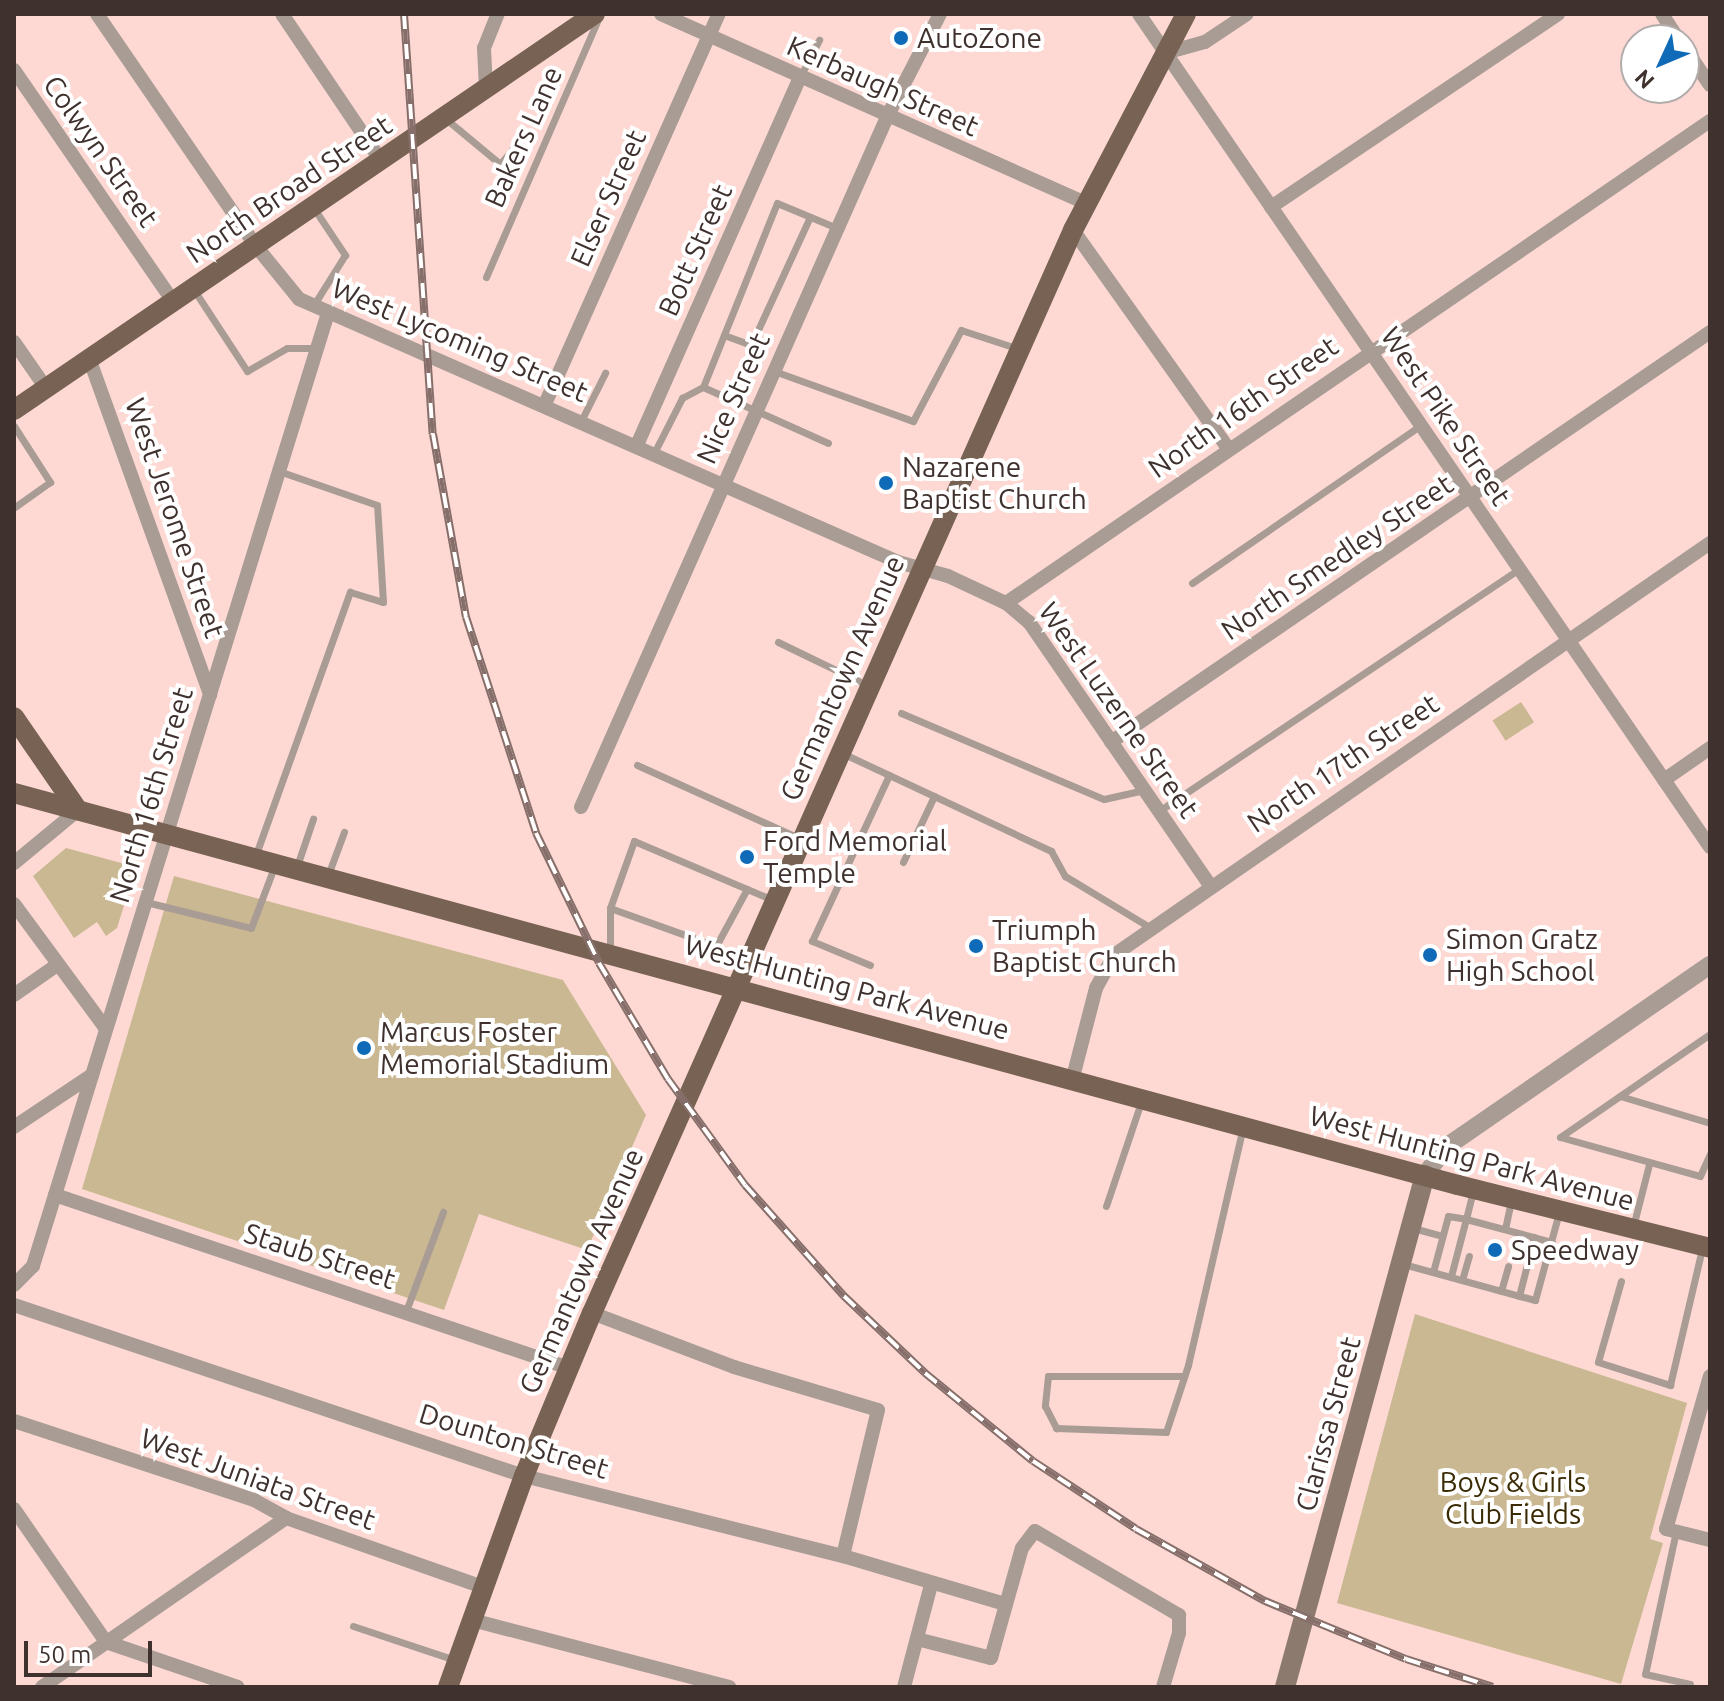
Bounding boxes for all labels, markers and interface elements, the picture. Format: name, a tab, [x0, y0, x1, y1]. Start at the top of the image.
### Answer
place label: AutoZone	[917, 21, 1042, 55]
north arrow	[1620, 24, 1700, 104]
street label: Kerbaugh Street	[782, 29, 984, 143]
marker: AutoZone	[892, 29, 910, 47]
street label: Bakers Lane	[477, 61, 569, 213]
text: N	[1629, 65, 1659, 94]
street label: Colwyn Street	[36, 69, 166, 233]
street label: North Broad Street	[180, 108, 398, 270]
street label: Elser Street	[563, 125, 653, 271]
street label: Bott Street	[651, 179, 739, 321]
street label: West Lycoming Street	[327, 271, 593, 409]
street label: West Pike Street	[1374, 320, 1518, 512]
street label: Nice Street	[689, 327, 777, 469]
street label: North 16th Street	[1142, 329, 1344, 485]
street label: West Jerome Street	[118, 394, 232, 642]
place label: Nazarene Baptist Church	[902, 450, 1087, 516]
street label: North Smedley Street	[1215, 467, 1459, 647]
marker: Nazarene Baptist Church	[877, 474, 895, 492]
street label: Germantown Avenue	[773, 550, 911, 806]
street label: West Luzerne Street	[1032, 596, 1206, 824]
street label: North 16th Street	[102, 683, 200, 907]
street label: North 17th Street	[1241, 687, 1445, 839]
place label: Ford Memorial Temple	[763, 824, 947, 890]
marker: Ford Memorial Temple	[738, 848, 756, 866]
place label: Triumph Baptist Church	[992, 913, 1177, 979]
place label: Simon Gratz High School	[1446, 922, 1598, 988]
street label: West Hunting Park Avenue	[681, 927, 1013, 1047]
marker: Triumph Baptist Church	[967, 937, 985, 955]
marker: Simon Gratz High School	[1421, 946, 1439, 964]
place label: Marcus Foster Memorial Stadium	[380, 1015, 609, 1081]
marker: Marcus Foster Memorial Stadium	[355, 1039, 373, 1057]
street label: West Hunting Park Avenue	[1306, 1098, 1638, 1218]
street label: Germantown Avenue	[512, 1143, 650, 1399]
street label: Staub Street	[240, 1216, 400, 1296]
place label: Speedway	[1511, 1233, 1639, 1267]
marker: Speedway	[1486, 1241, 1504, 1259]
street label: Clarissa Street	[1289, 1333, 1367, 1515]
street label: Dounton Street	[415, 1396, 613, 1486]
street label: West Juniata Street	[136, 1421, 380, 1537]
park label: Boys & Girls Club Fields	[1440, 1465, 1586, 1531]
scale bar	[28, 1625, 156, 1675]
text: 50 m	[38, 1641, 91, 1668]

